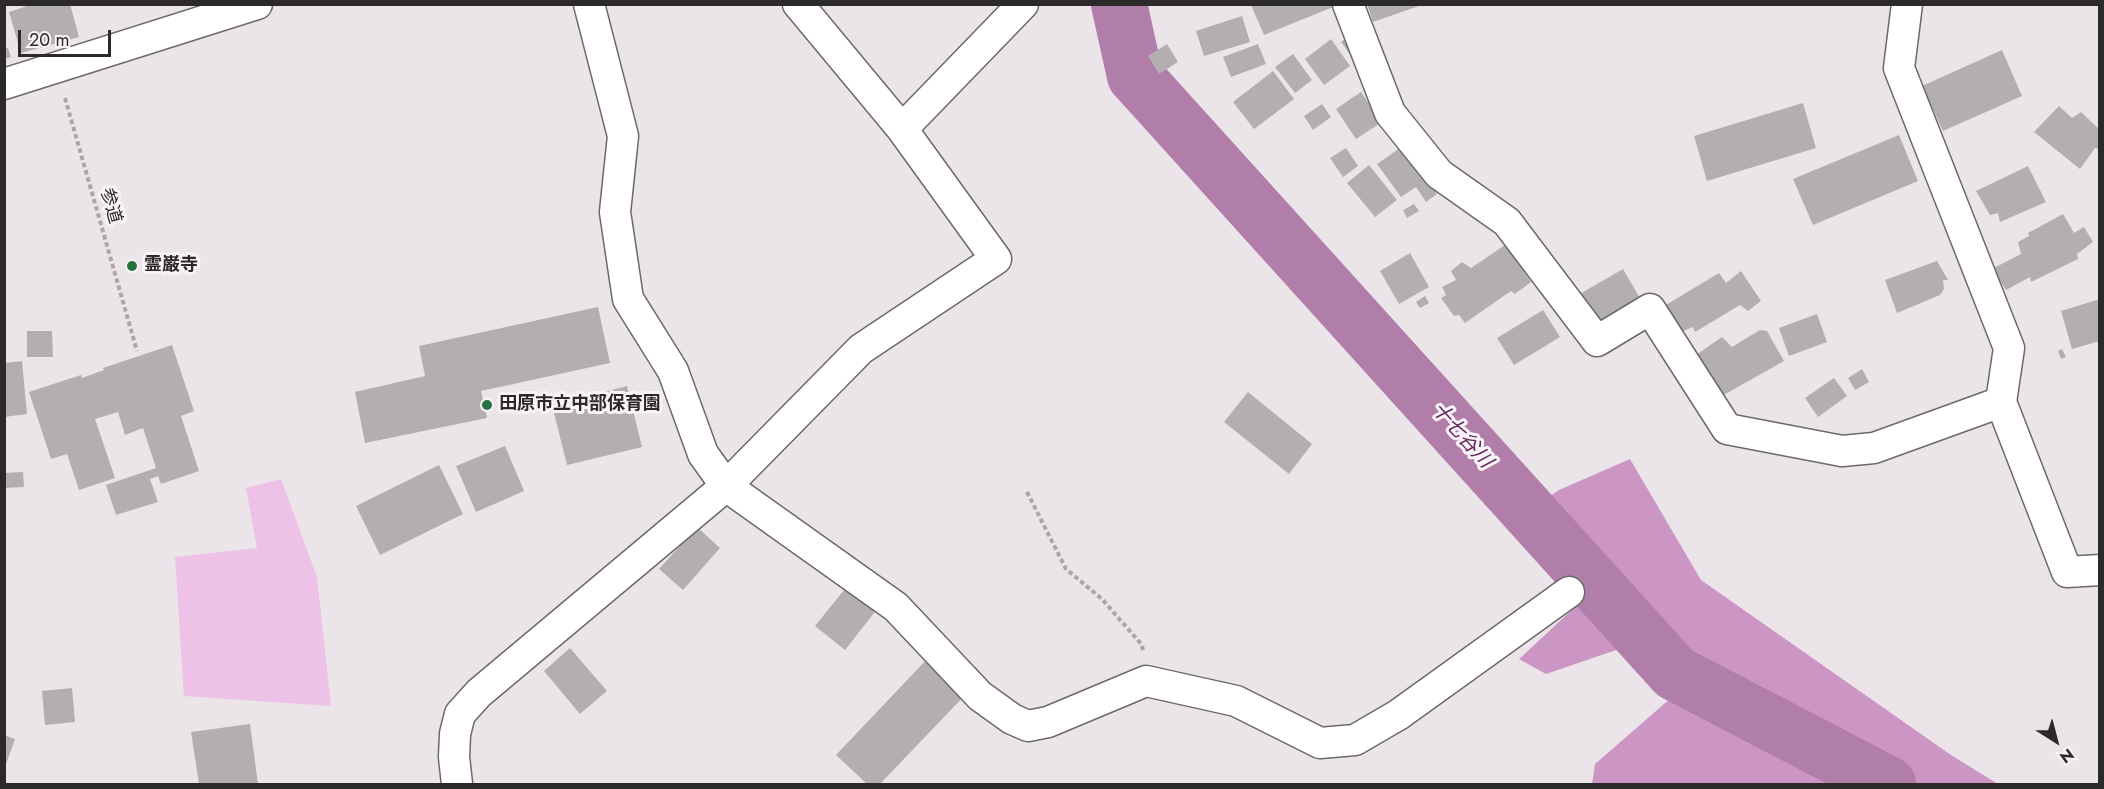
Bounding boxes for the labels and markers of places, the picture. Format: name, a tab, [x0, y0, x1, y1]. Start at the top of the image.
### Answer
place label: 霊巌寺	[144, 255, 198, 277]
marker: 霊巌寺	[125, 259, 139, 273]
place label: 田原市立中部保育園	[499, 394, 661, 416]
marker: 田原市立中部保育園	[480, 398, 494, 412]

